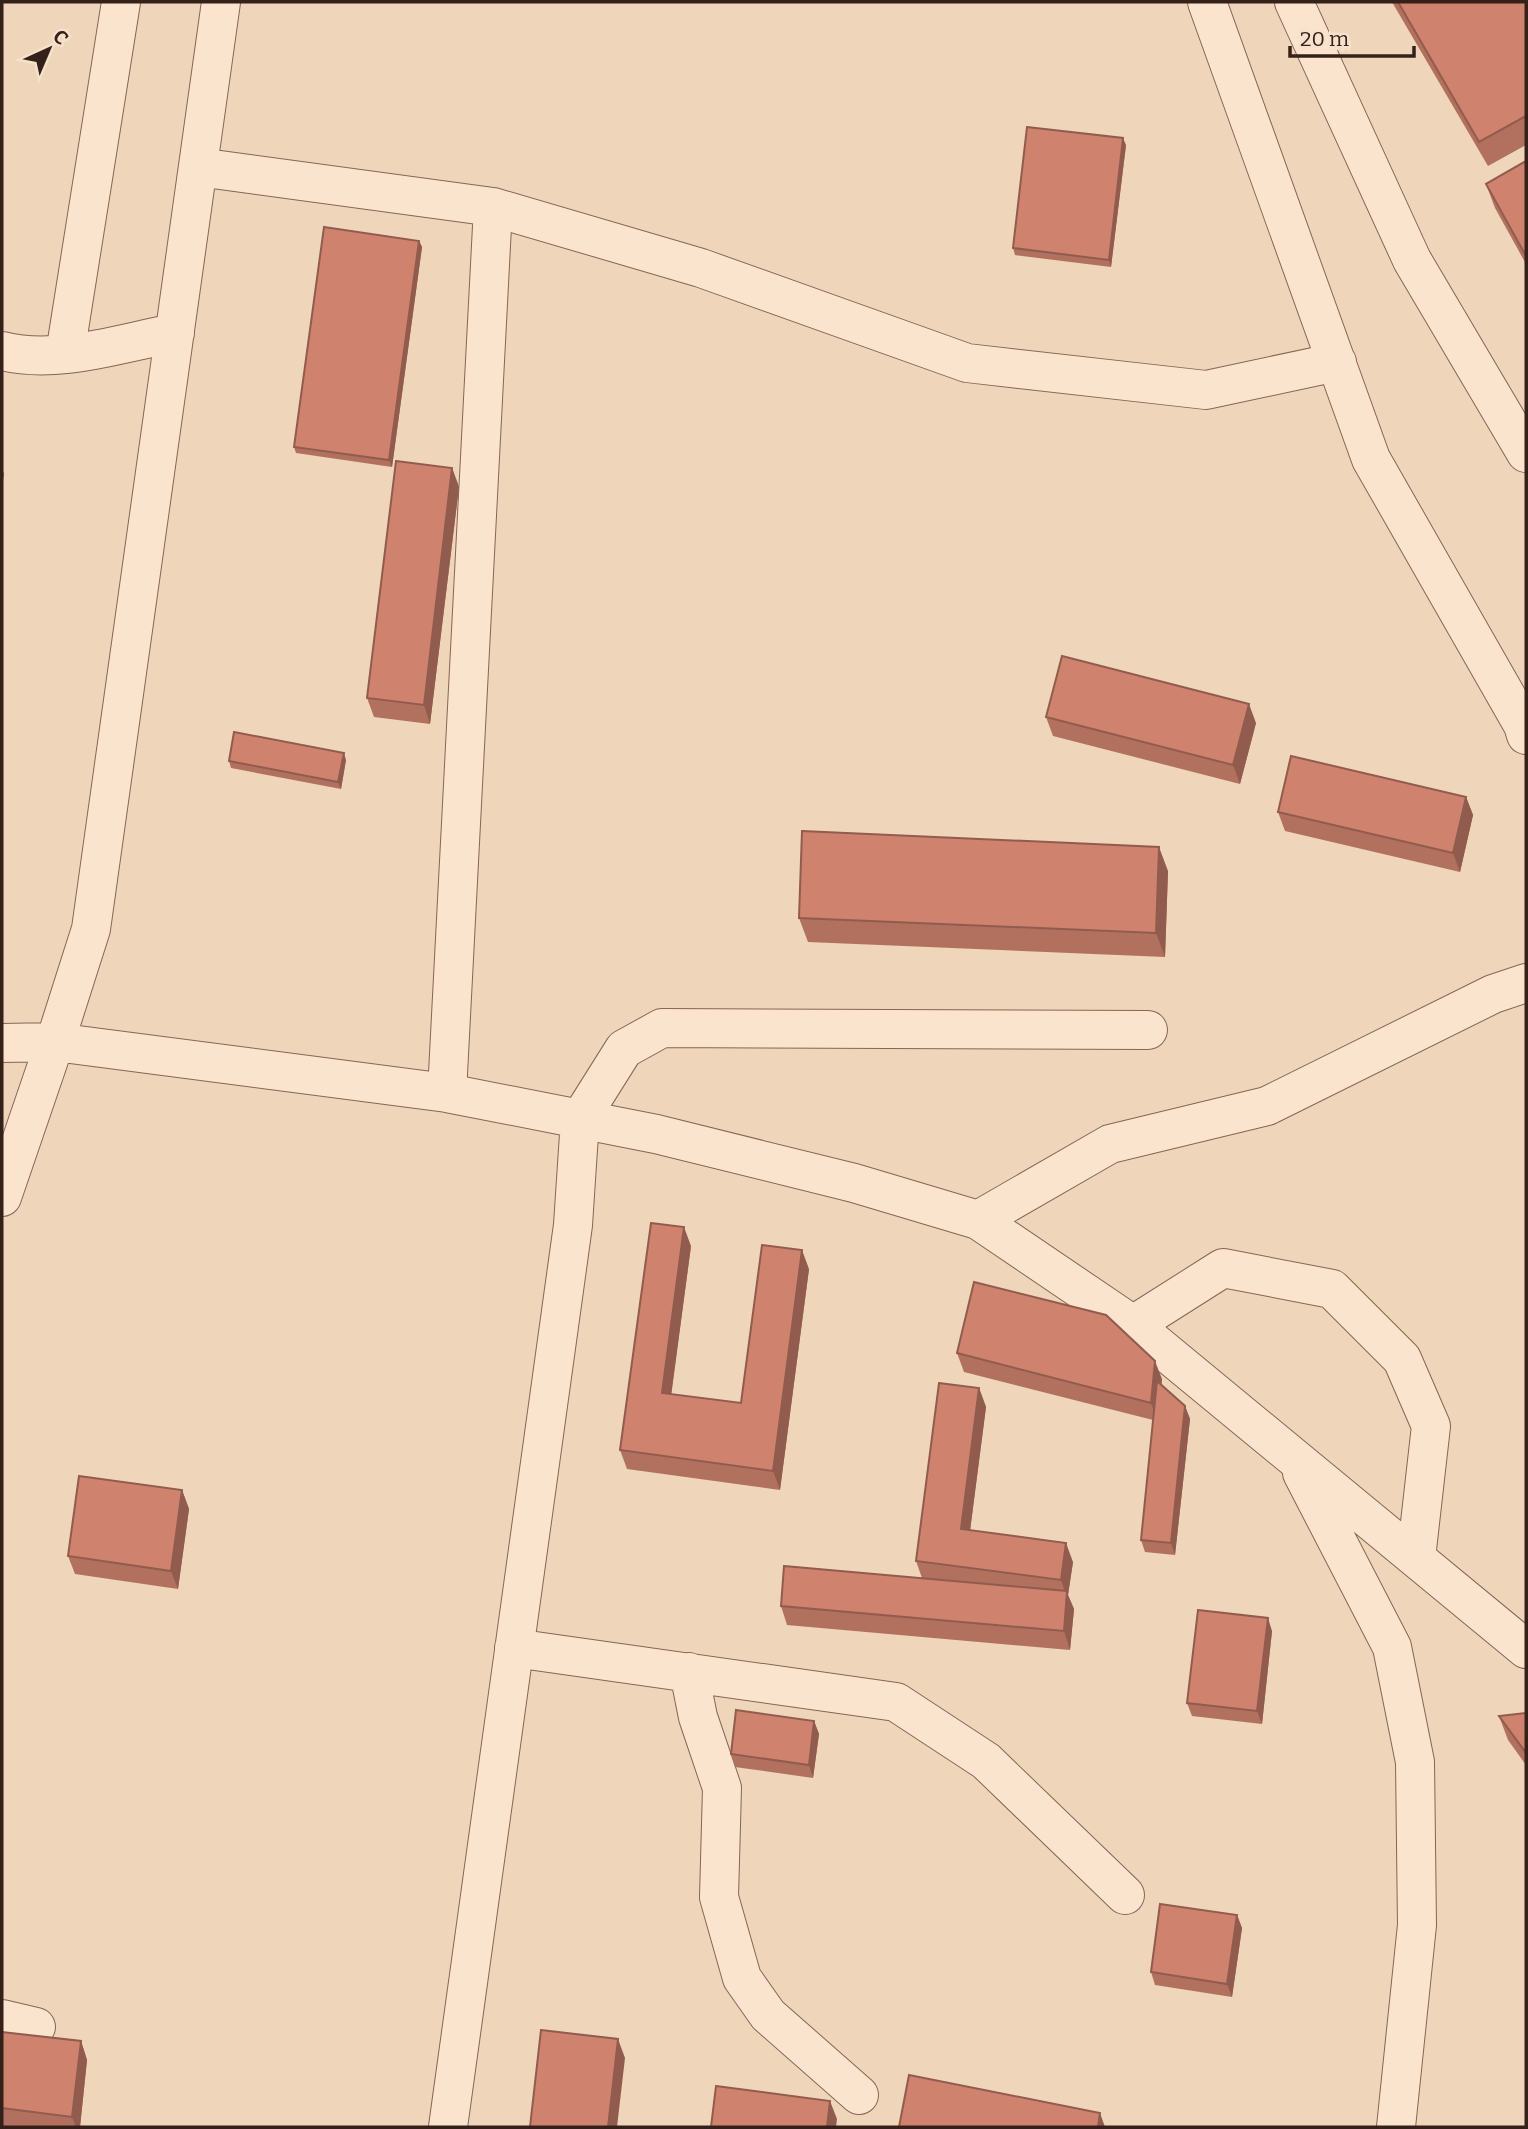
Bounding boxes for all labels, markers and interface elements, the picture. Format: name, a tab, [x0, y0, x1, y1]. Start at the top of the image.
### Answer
north arrow	[14, 14, 84, 84]
scale bar	[1290, 14, 1414, 58]
text: С	[48, 25, 73, 50]
text: 20 m	[1300, 26, 1349, 52]

